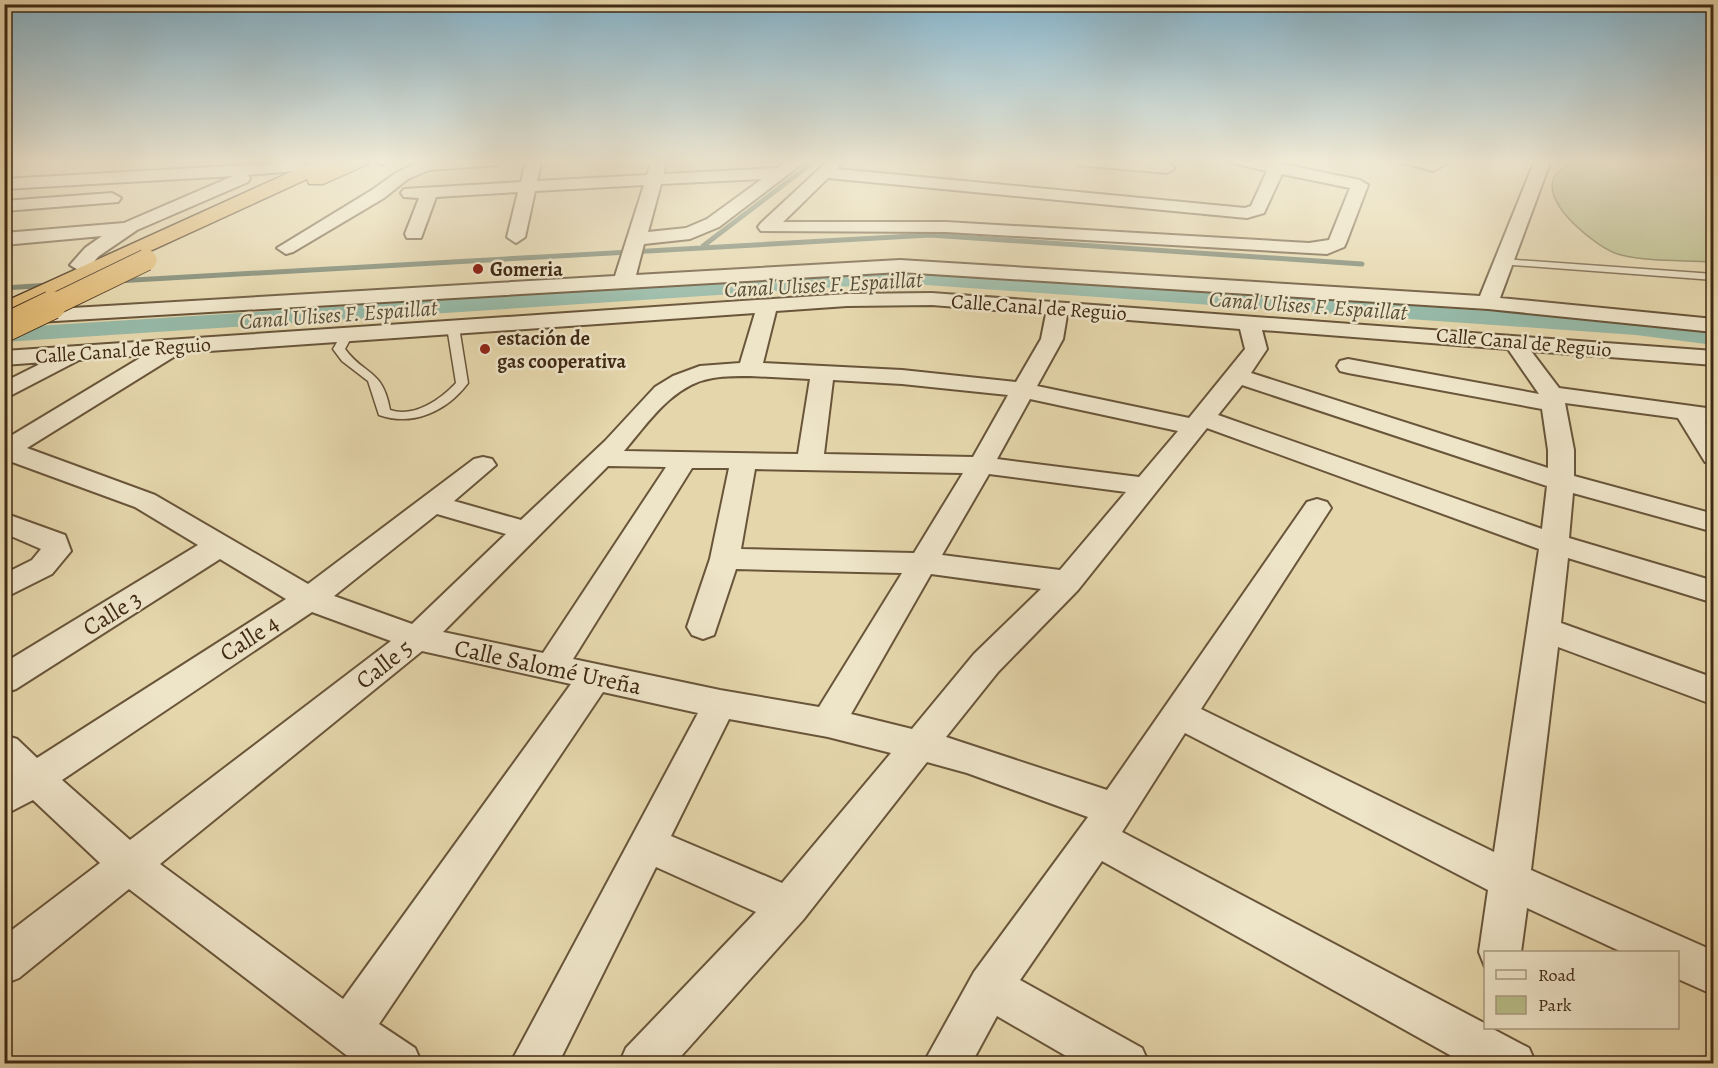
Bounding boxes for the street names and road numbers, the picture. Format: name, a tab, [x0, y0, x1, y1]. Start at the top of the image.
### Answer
street label: Calle Canal de Reguio	[950, 288, 1128, 327]
street label: Calle Canal de Reguio	[1435, 321, 1613, 364]
street label: Calle Canal de Reguio	[34, 331, 212, 370]
street label: Calle 3	[77, 583, 147, 643]
street label: Calle 4	[213, 607, 285, 669]
street label: Calle 5	[349, 632, 419, 696]
street label: Calle Salomé Ureña	[452, 632, 645, 703]

